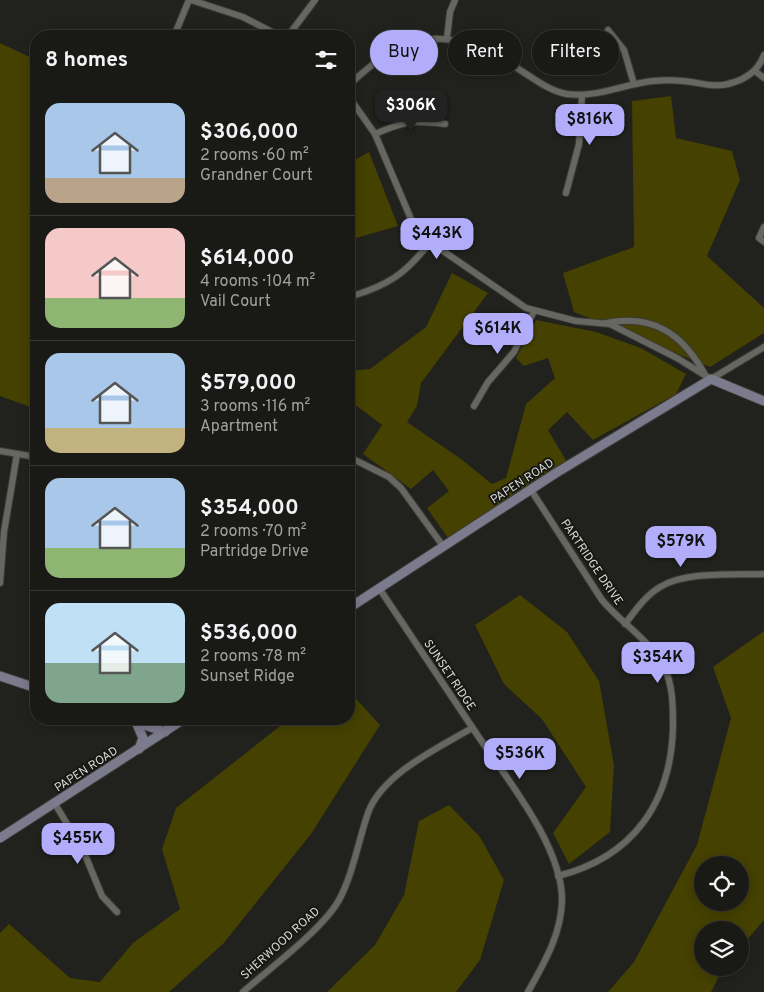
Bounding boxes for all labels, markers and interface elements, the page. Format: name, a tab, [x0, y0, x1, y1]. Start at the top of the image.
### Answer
chip: Buy	[370, 30, 438, 75]
chip: Rent	[448, 30, 522, 75]
chip: Filters	[532, 30, 619, 75]
icon: filters	[312, 46, 340, 74]
text: 8 homes	[45, 47, 128, 74]
pin: $306K	[376, 90, 446, 132]
text: $306K	[386, 96, 436, 116]
pin: $816K	[555, 104, 625, 146]
text: $816K	[566, 110, 614, 130]
text: $306,000	[200, 119, 298, 146]
icon: home	[85, 123, 145, 183]
text: 2 rooms · 60 m²	[200, 146, 309, 166]
text: Grandner Court	[200, 166, 313, 186]
pin: $443K	[402, 218, 472, 260]
text: $443K	[411, 224, 463, 244]
text: $614,000	[200, 245, 294, 272]
icon: home	[85, 248, 145, 308]
text: 4 rooms · 104 m²	[200, 272, 315, 292]
text: Vail Court	[200, 292, 271, 312]
pin: $614K	[463, 312, 533, 355]
text: $614K	[474, 319, 522, 339]
text: $579,000	[200, 370, 297, 397]
icon: home	[85, 373, 145, 433]
text: 3 rooms · 116 m²	[200, 397, 310, 417]
text: Apartment	[200, 417, 278, 437]
street label: PAPEN ROAD	[488, 455, 557, 508]
text: $354,000	[200, 495, 299, 522]
icon: home	[85, 498, 145, 558]
street label: PARTRIDGE DRIVE	[556, 516, 626, 609]
text: 2 rooms · 70 m²	[200, 522, 307, 542]
pin: $579K	[646, 526, 716, 568]
text: $579K	[656, 532, 706, 552]
text: Partridge Drive	[200, 542, 309, 562]
text: $536,000	[200, 620, 298, 647]
icon: home	[85, 623, 145, 683]
street label: SUNSET RIDGE	[419, 637, 479, 714]
pin: $354K	[623, 642, 693, 684]
text: 2 rooms · 78 m²	[200, 647, 306, 667]
text: $354K	[633, 648, 683, 668]
text: Sunset Ridge	[200, 667, 295, 687]
pin: $536K	[485, 738, 555, 780]
street label: PAPEN ROAD	[52, 743, 121, 796]
text: $536K	[495, 744, 545, 764]
pin: $455K	[43, 822, 113, 865]
text: $455K	[53, 829, 103, 849]
map controls	[694, 856, 749, 976]
button: locate	[694, 856, 749, 911]
street label: SHERWOOD ROAD	[238, 904, 324, 984]
button: layers	[694, 921, 749, 976]

